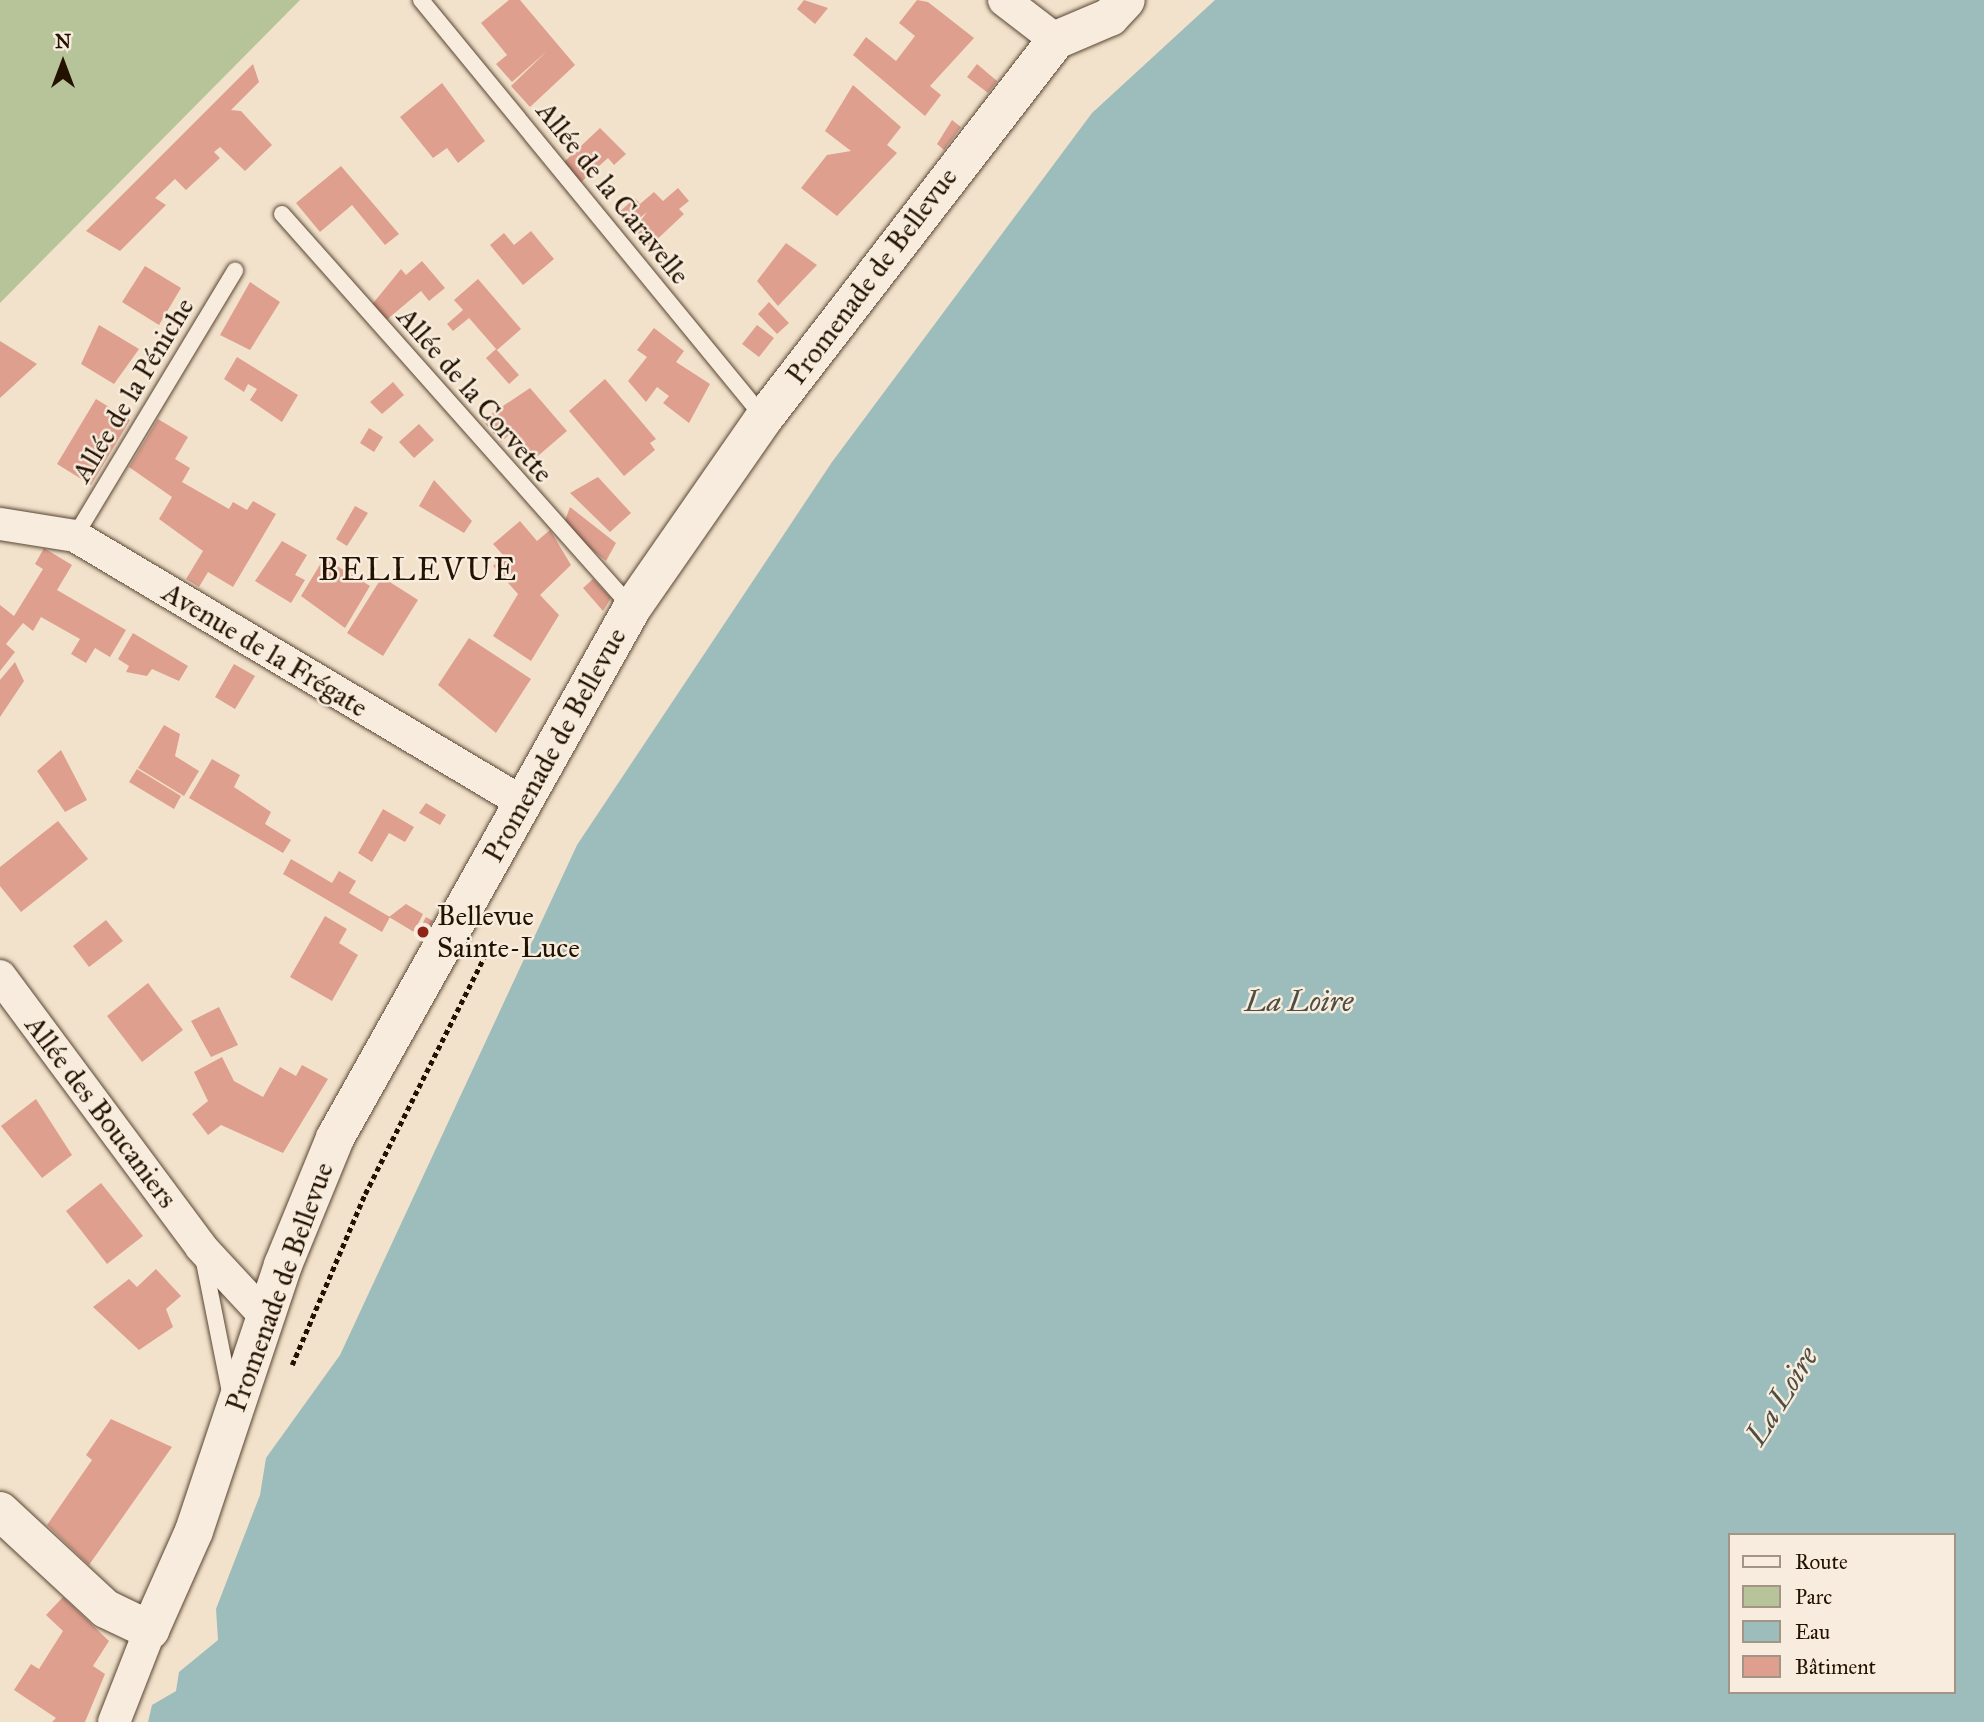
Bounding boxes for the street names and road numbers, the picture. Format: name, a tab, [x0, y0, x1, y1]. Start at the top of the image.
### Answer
street label: Allée de la Caravelle	[529, 95, 697, 291]
street label: Promenade de Bellevue	[779, 161, 965, 391]
street label: Allée de la Péniche	[65, 292, 201, 488]
street label: Allée de la Corvette	[390, 301, 560, 489]
street label: Avenue de la Frégate	[156, 576, 374, 724]
street label: Promenade de Bellevue	[477, 622, 633, 868]
street label: Allée des Boucaniers	[18, 1009, 184, 1215]
street label: Promenade de Bellevue	[219, 1158, 341, 1416]

